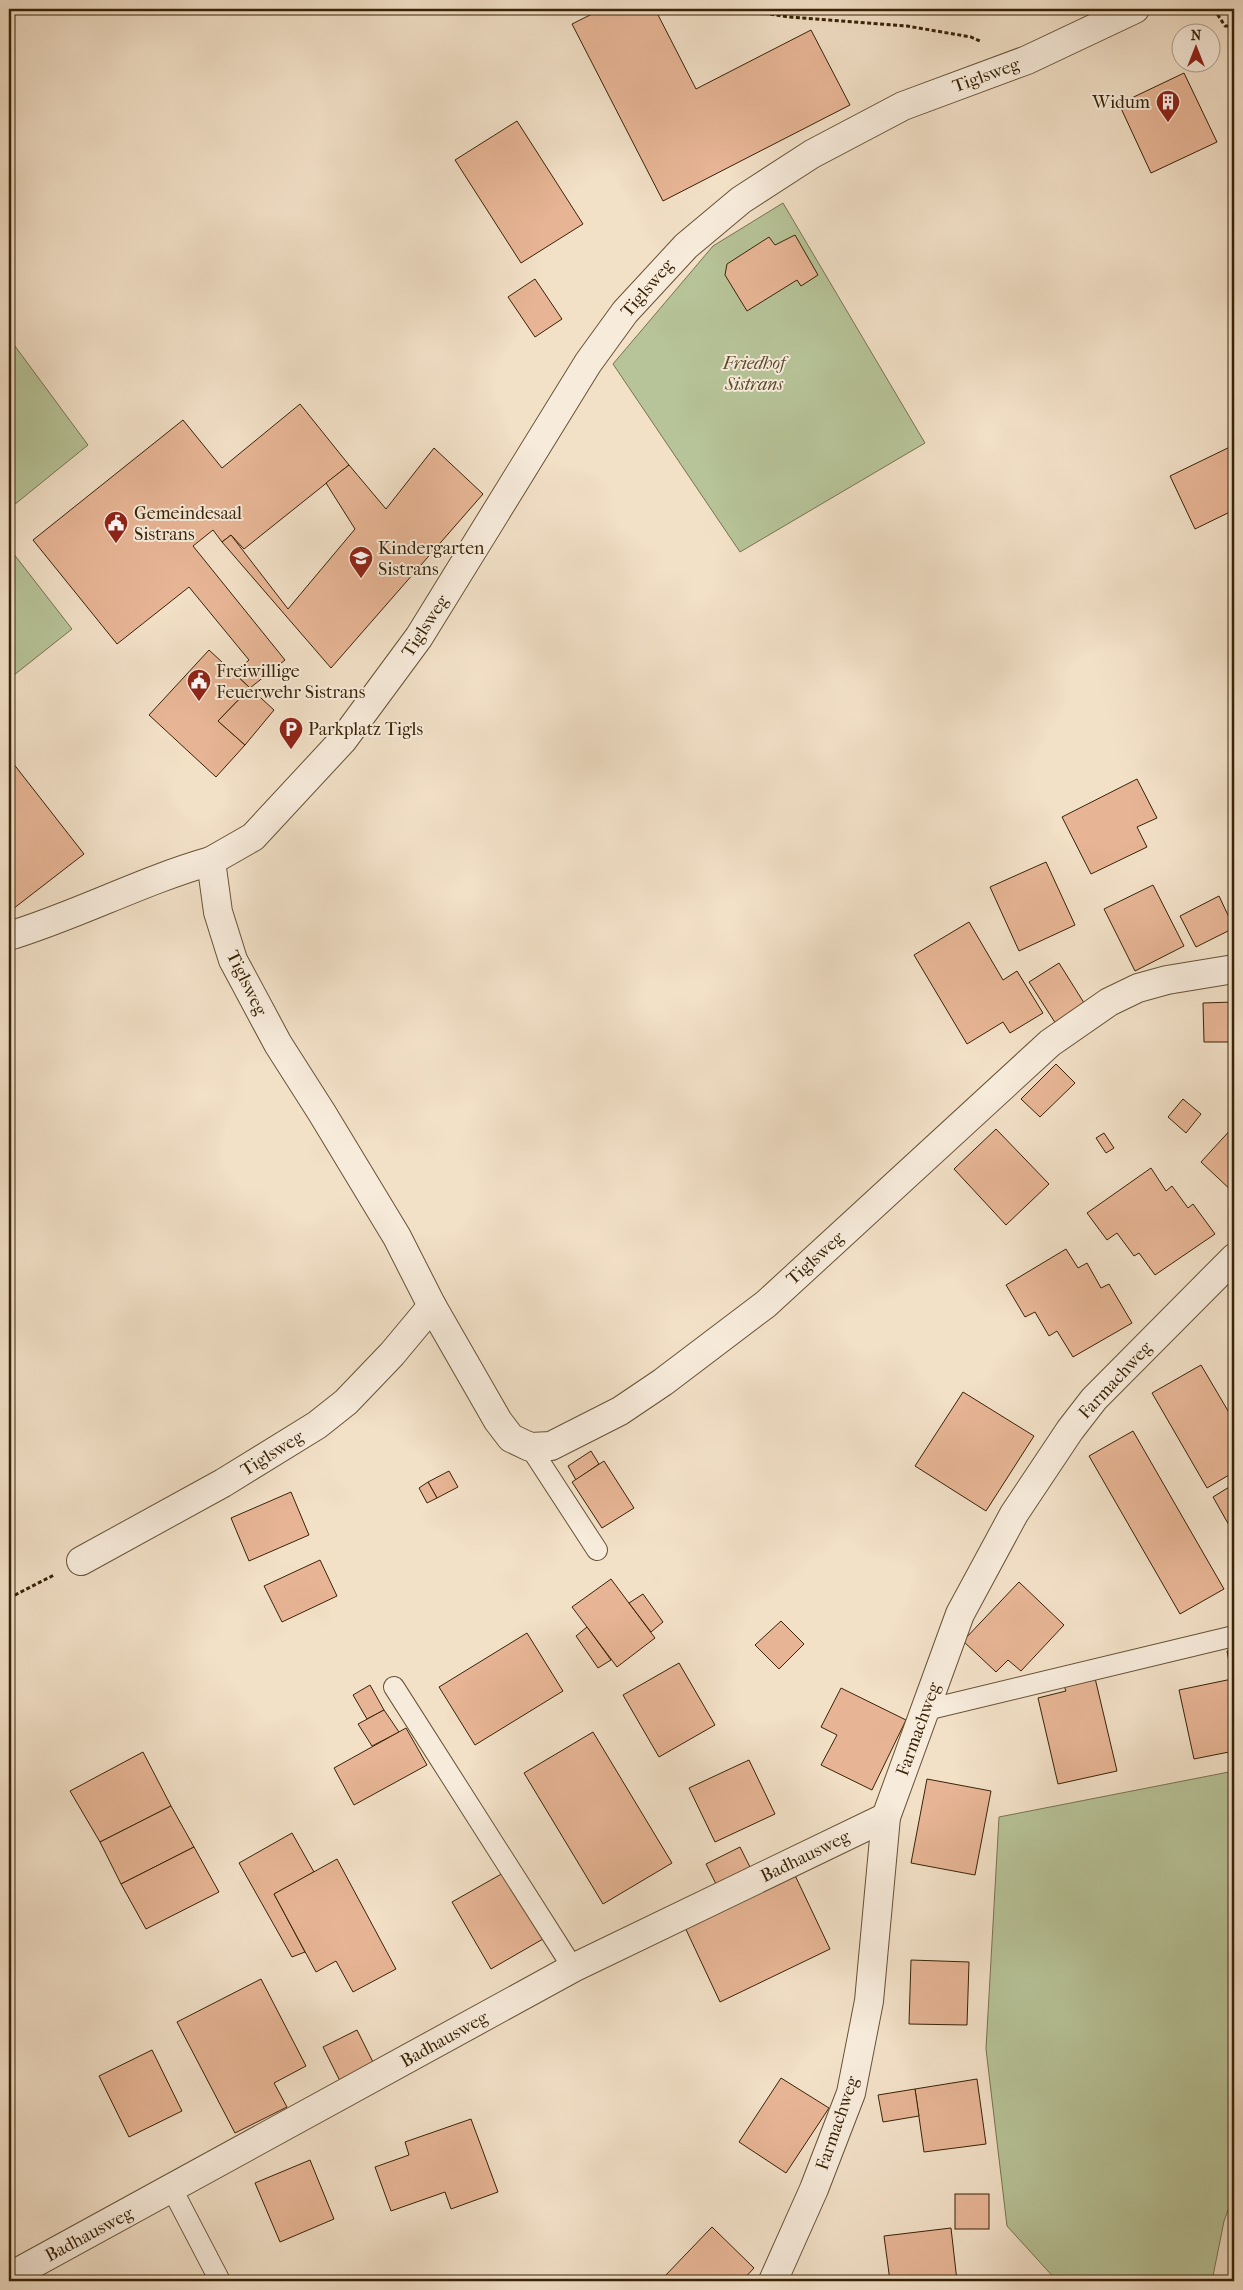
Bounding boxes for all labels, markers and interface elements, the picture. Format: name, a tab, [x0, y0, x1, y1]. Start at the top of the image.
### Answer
north arrow	[1170, 22, 1220, 72]
text: N	[1191, 27, 1202, 44]
street label: Tiglsweg	[950, 54, 1023, 97]
building icon: Widum	[1155, 89, 1181, 123]
place label: Widum	[1091, 92, 1150, 113]
street label: Tiglsweg	[617, 255, 678, 322]
park label: Friedhof Sistrans	[722, 353, 789, 395]
place label: Gemeindesaal Sistrans	[134, 503, 242, 545]
public building icon: Gemeindesaal Sistrans	[103, 510, 129, 544]
place label: Kindergarten Sistrans	[378, 538, 485, 580]
school or university icon: Kindergarten Sistrans	[348, 545, 374, 579]
street label: Tiglsweg	[398, 591, 453, 661]
place label: Freiwillige Feuerwehr Sistrans	[216, 661, 366, 703]
public building icon: Freiwillige Feuerwehr Sistrans	[186, 668, 212, 702]
parking icon: Parkplatz Tigls	[278, 716, 304, 750]
place label: Parkplatz Tigls	[308, 719, 424, 740]
street label: Tiglsweg	[222, 947, 271, 1020]
street label: Tiglsweg	[782, 1227, 849, 1290]
street label: Farmachweg	[1074, 1337, 1157, 1423]
street label: Tiglsweg	[237, 1426, 308, 1481]
street label: Farmachweg	[892, 1679, 945, 1779]
street label: Badhausweg	[757, 1826, 854, 1887]
street label: Badhausweg	[397, 2007, 492, 2072]
street label: Farmachweg	[812, 2073, 863, 2173]
street label: Badhausweg	[42, 2202, 137, 2266]

